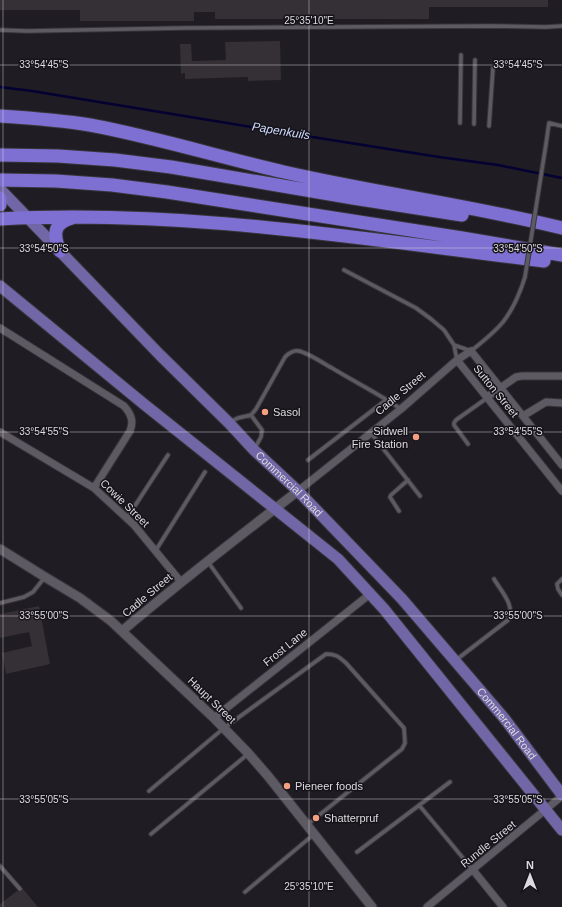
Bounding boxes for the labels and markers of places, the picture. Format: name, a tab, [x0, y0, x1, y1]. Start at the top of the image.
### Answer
place label: Sasol	[273, 406, 301, 418]
marker: Sasol	[260, 407, 270, 417]
place label: Sidwell Fire Station	[352, 425, 408, 450]
marker: Sidwell Fire Station	[411, 432, 421, 442]
place label: Pieneer foods	[295, 780, 363, 792]
marker: Pieneer foods	[282, 781, 292, 791]
place label: Shatterpruf	[324, 812, 379, 824]
marker: Shatterpruf	[311, 813, 321, 823]

